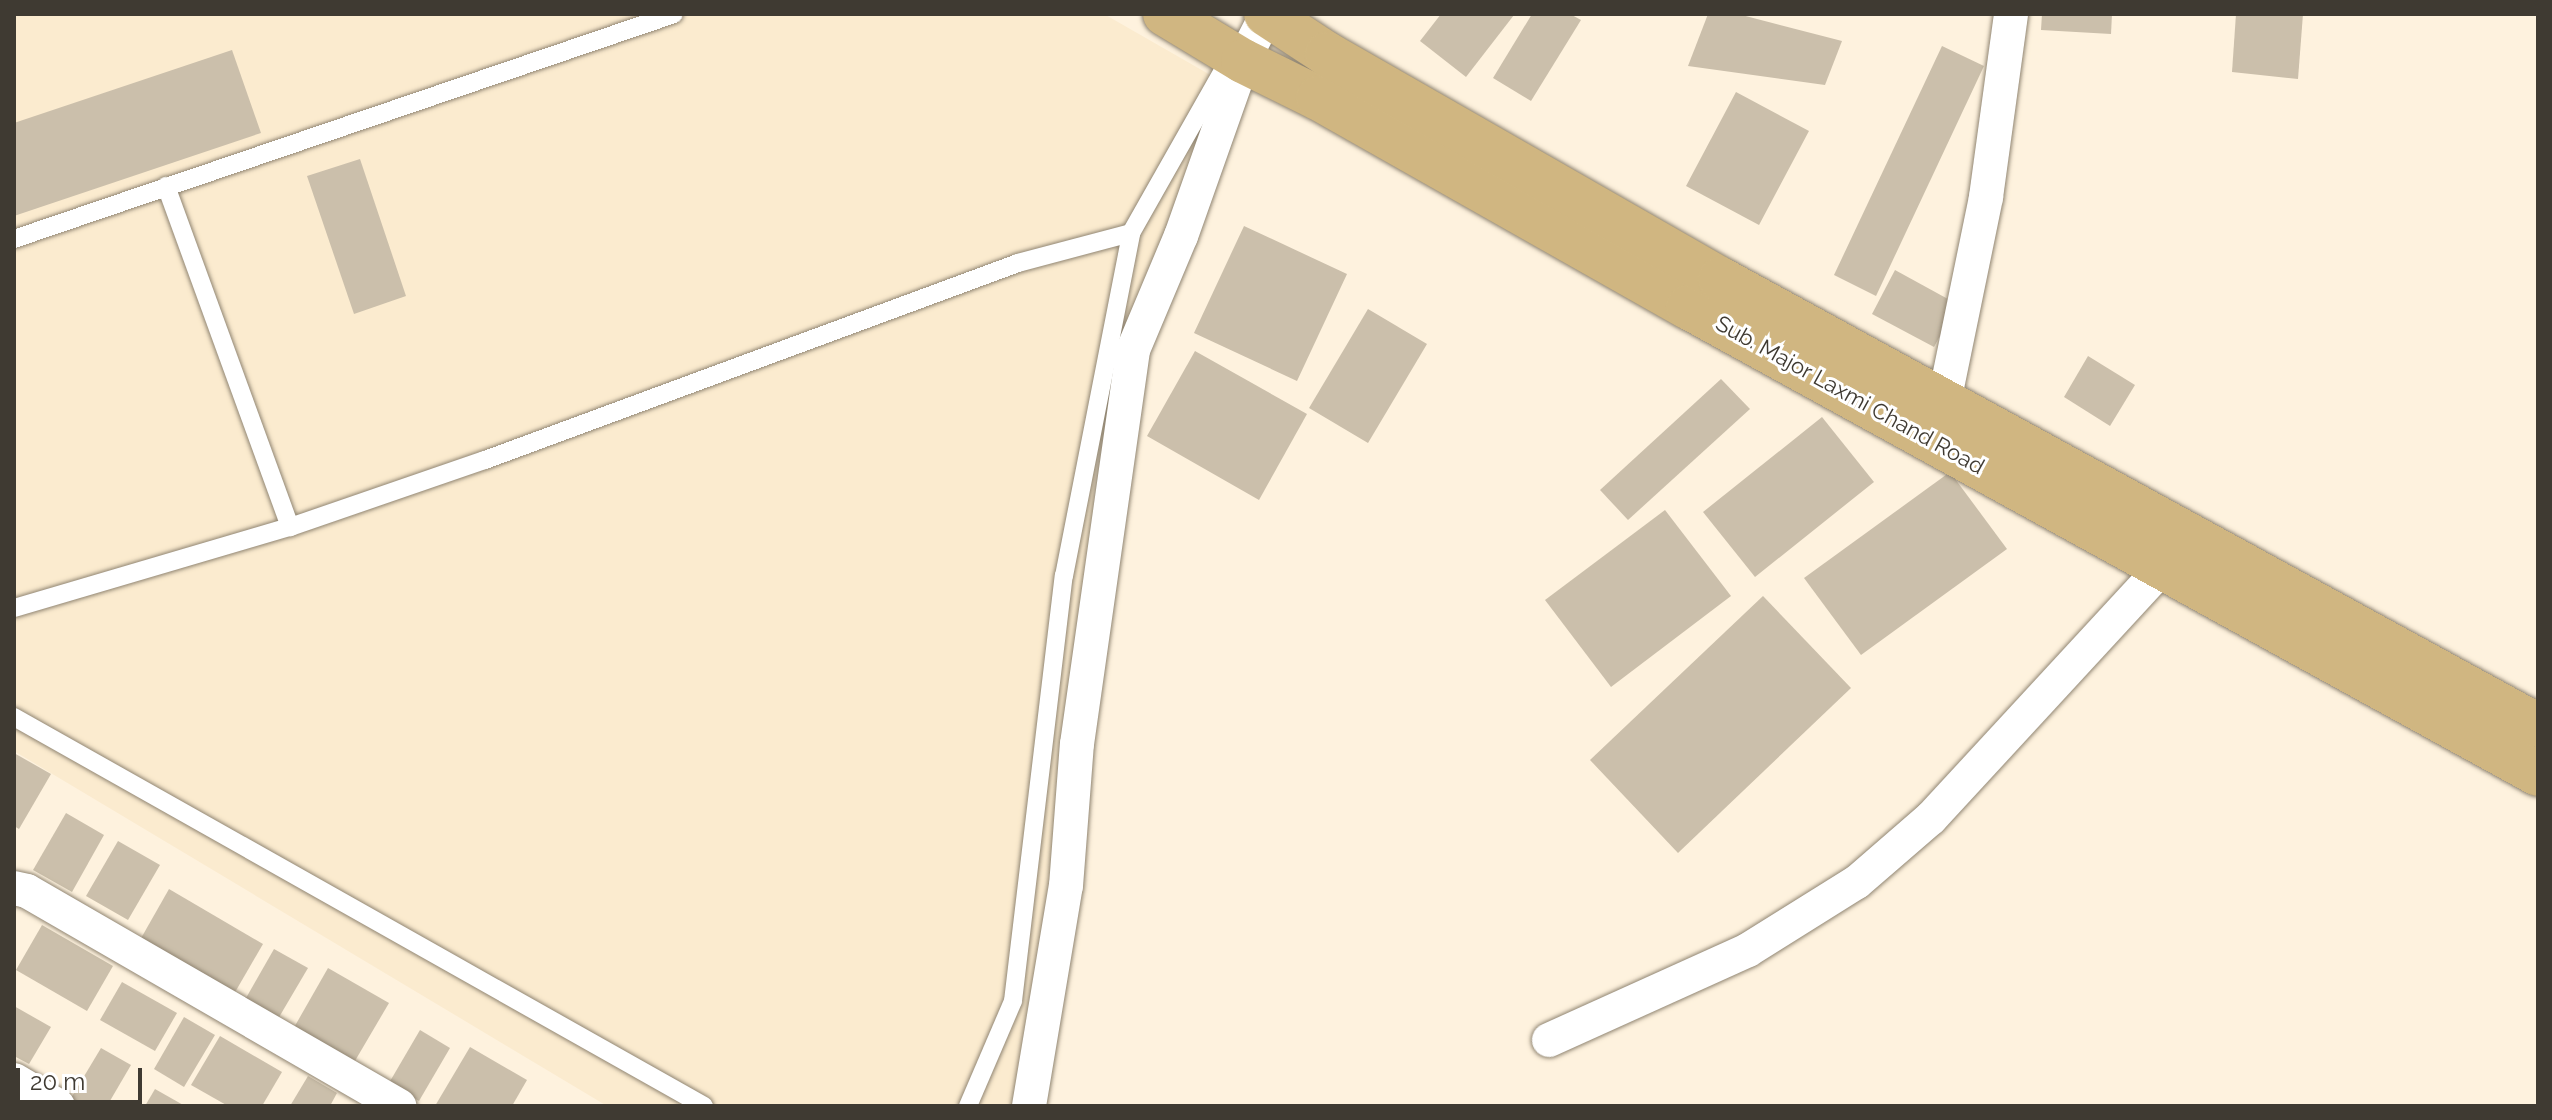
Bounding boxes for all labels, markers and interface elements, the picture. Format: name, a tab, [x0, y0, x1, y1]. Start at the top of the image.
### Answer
street label: Sub. Major Laxmi Chand Road	[1711, 310, 1989, 480]
scale bar	[20, 1052, 146, 1102]
text: 20 m	[30, 1067, 85, 1096]

